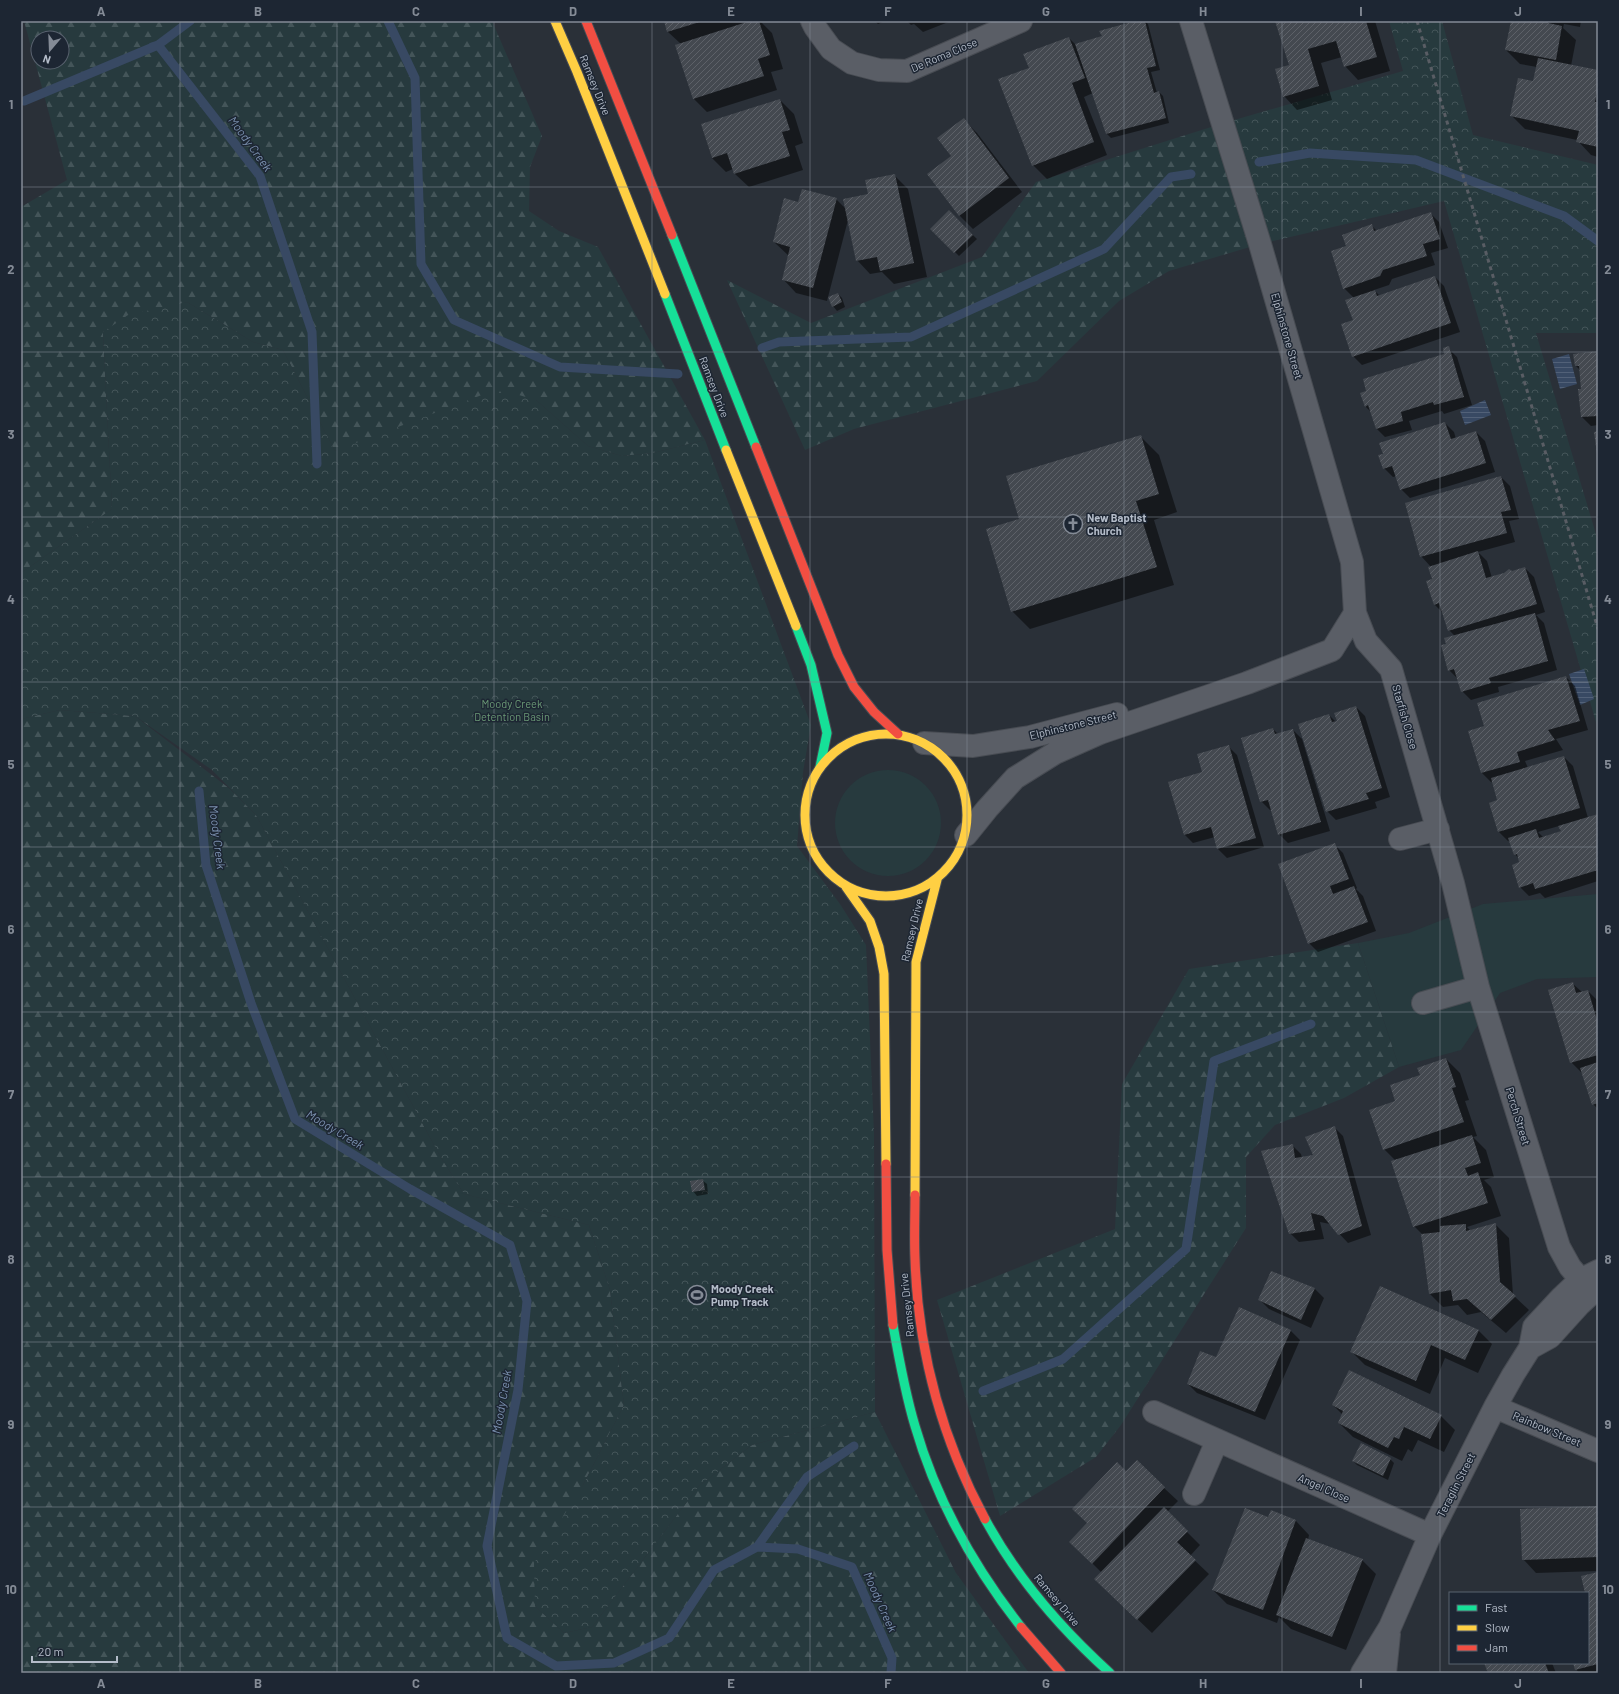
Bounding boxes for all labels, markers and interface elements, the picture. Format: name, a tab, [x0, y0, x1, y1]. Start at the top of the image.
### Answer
text: A	[97, 3, 106, 19]
text: B	[254, 3, 262, 19]
text: C	[412, 3, 420, 19]
text: D	[569, 3, 577, 19]
text: E	[727, 3, 735, 19]
text: F	[884, 3, 892, 19]
text: G	[1042, 3, 1050, 19]
text: H	[1199, 3, 1207, 19]
text: I	[1359, 3, 1363, 19]
text: J	[1514, 3, 1522, 19]
north arrow	[30, 30, 70, 70]
street label: De Roma Close	[909, 35, 979, 74]
text: N	[41, 53, 52, 67]
street label: Ramsey Drive	[577, 53, 614, 117]
text: 1	[9, 96, 13, 112]
text: 1	[1606, 96, 1610, 112]
water label: Moody Creek	[226, 113, 276, 174]
text: 2	[7, 261, 15, 277]
text: 2	[1604, 261, 1612, 277]
street label: Elphinstone Street	[1269, 291, 1306, 380]
street label: Ramsey Drive	[697, 355, 732, 419]
text: 3	[7, 426, 15, 442]
text: 3	[1604, 426, 1612, 442]
place label: New Baptist Church	[1087, 511, 1146, 537]
church icon: New Baptist Church	[1062, 513, 1084, 535]
text: 4	[7, 591, 15, 607]
text: 4	[1604, 591, 1612, 607]
street label: Starfish Close	[1390, 683, 1421, 751]
park label: Moody Creek Detention Basin	[474, 697, 550, 723]
street label: Elphinstone Street	[1028, 707, 1118, 742]
text: 5	[7, 756, 15, 772]
text: 5	[1604, 756, 1612, 772]
water label: Moody Creek	[207, 804, 229, 870]
street label: Ramsey Drive	[898, 897, 925, 963]
text: 6	[8, 921, 15, 937]
text: 6	[1605, 921, 1612, 937]
street label: Perch Street	[1503, 1085, 1533, 1146]
text: 7	[8, 1086, 15, 1102]
text: 7	[1605, 1086, 1612, 1102]
water label: Moody Creek	[304, 1107, 367, 1152]
text: 8	[7, 1251, 15, 1267]
text: 8	[1604, 1251, 1612, 1267]
street label: Ramsey Drive	[897, 1272, 916, 1338]
place label: Moody Creek Pump Track	[711, 1282, 774, 1308]
sports icon: Moody Creek Pump Track	[686, 1284, 708, 1306]
water label: Moody Creek	[489, 1369, 514, 1435]
street label: Rainbow Street	[1511, 1408, 1583, 1449]
text: 9	[8, 1416, 15, 1432]
text: 9	[1605, 1416, 1612, 1432]
street label: Teraglin Street	[1434, 1450, 1477, 1519]
street label: Angel Close	[1296, 1470, 1352, 1505]
water label: Moody Creek	[861, 1569, 901, 1634]
street label: Ramsey Drive	[1032, 1571, 1083, 1629]
text: 10	[5, 1581, 17, 1597]
text: 10	[1602, 1581, 1614, 1597]
legend	[1449, 1592, 1589, 1664]
text: Fast	[1485, 1600, 1508, 1614]
text: Slow	[1485, 1620, 1510, 1634]
scale bar	[32, 1638, 117, 1664]
text: Jam	[1485, 1640, 1508, 1654]
text: 20 m	[38, 1644, 64, 1658]
text: A	[97, 1675, 106, 1691]
text: B	[254, 1675, 262, 1691]
text: C	[412, 1675, 420, 1691]
text: D	[569, 1675, 577, 1691]
text: E	[727, 1675, 735, 1691]
text: F	[884, 1675, 892, 1691]
text: G	[1042, 1675, 1050, 1691]
text: H	[1199, 1675, 1207, 1691]
text: I	[1359, 1675, 1363, 1691]
text: J	[1514, 1675, 1522, 1691]

